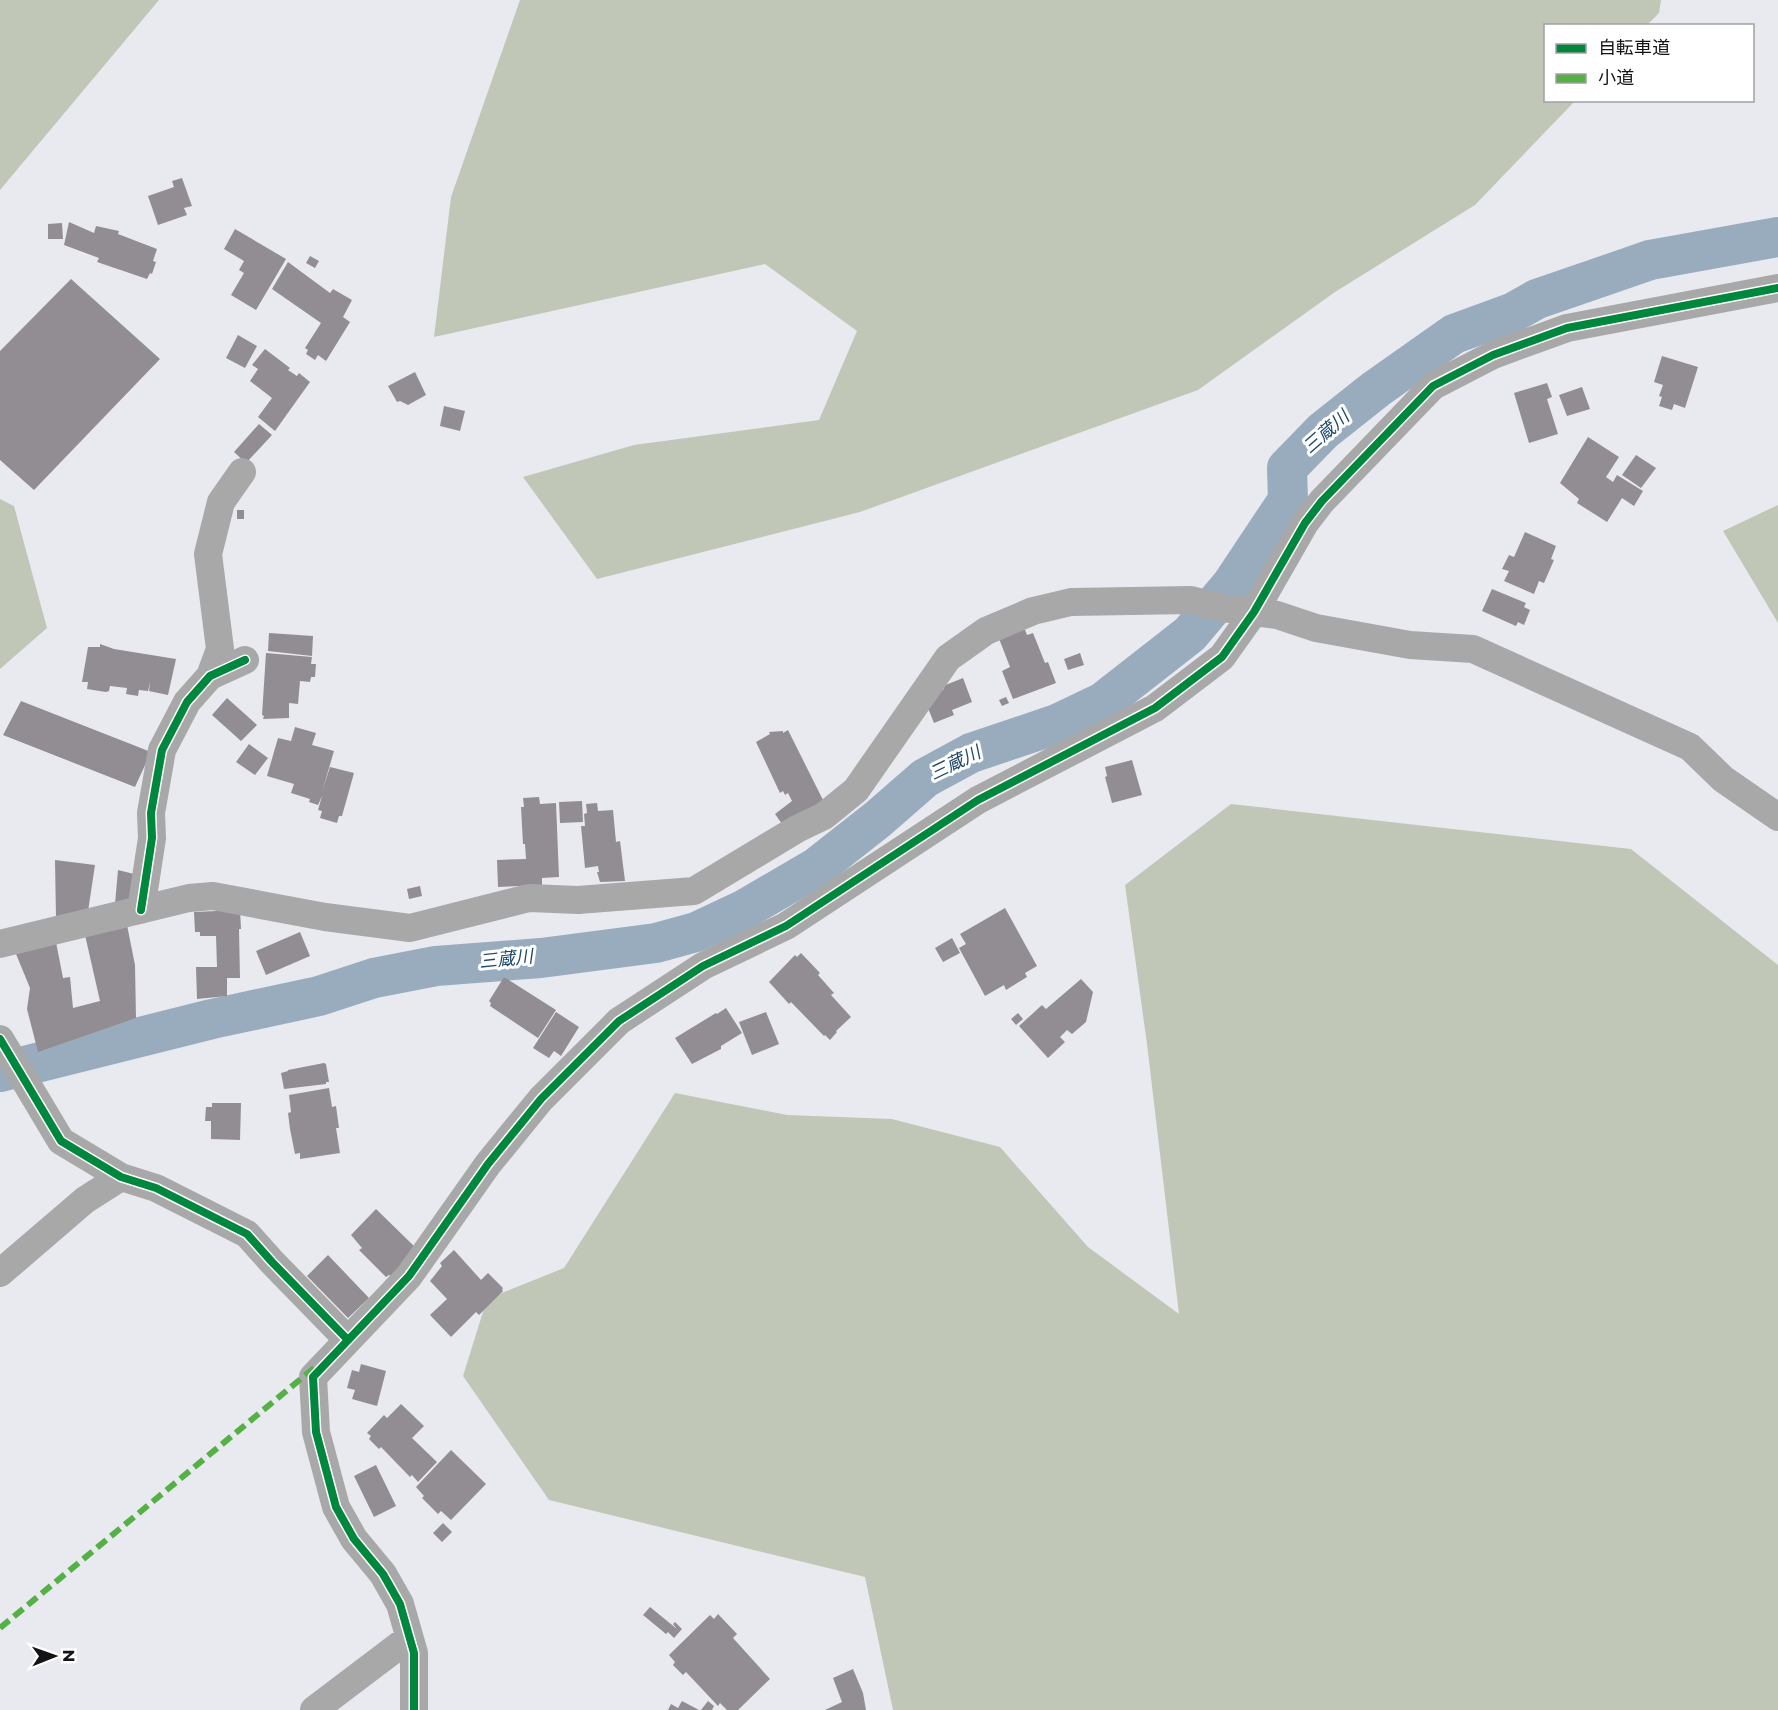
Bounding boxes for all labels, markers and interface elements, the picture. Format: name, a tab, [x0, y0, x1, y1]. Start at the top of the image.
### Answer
legend	[1544, 24, 1754, 102]
text: 自転車道	[1598, 37, 1670, 59]
text: 小道	[1598, 67, 1634, 89]
water label: 三蔵川	[1298, 405, 1355, 458]
water label: 三蔵川	[926, 740, 986, 785]
water label: 三蔵川	[478, 945, 536, 973]
north arrow	[24, 1626, 84, 1686]
text: N	[59, 1649, 78, 1662]

